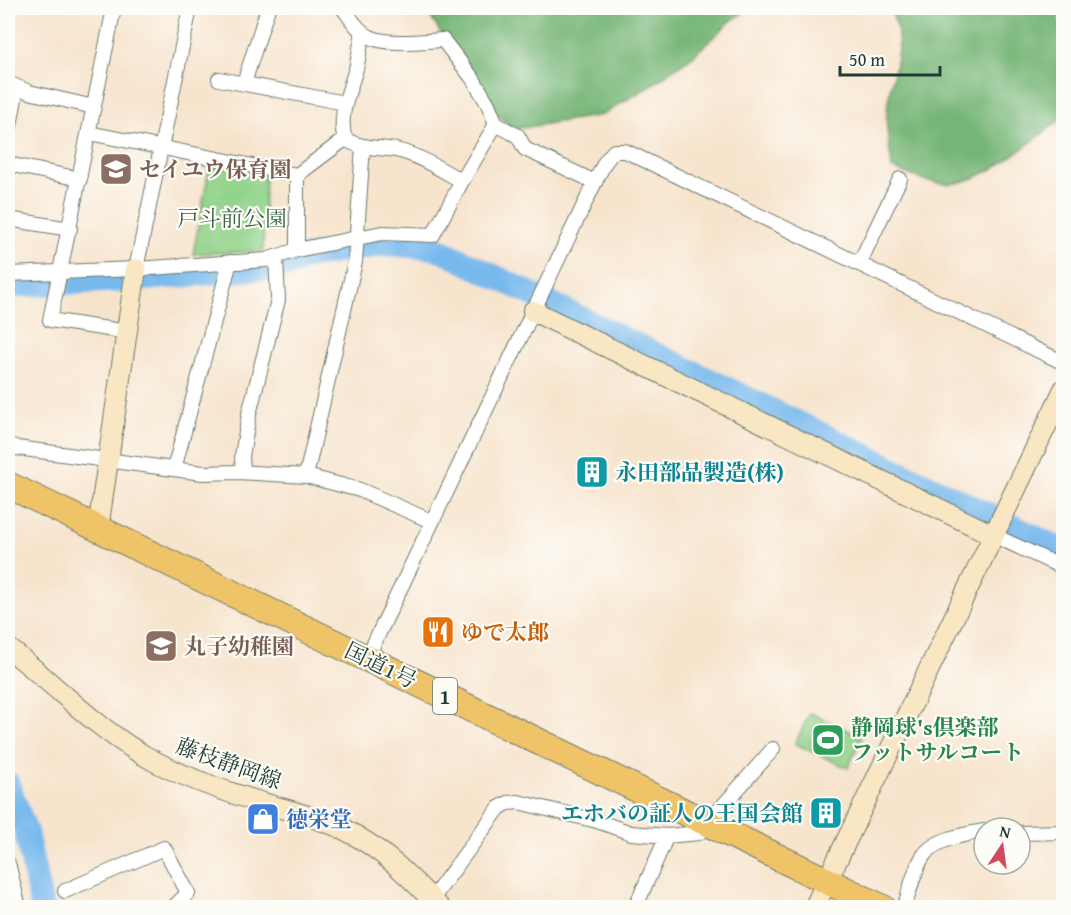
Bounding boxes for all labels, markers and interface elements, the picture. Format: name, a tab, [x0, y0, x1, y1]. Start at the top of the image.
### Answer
scale bar	[840, 39, 940, 77]
text: 50 m	[849, 46, 885, 73]
school or university icon: セイユウ保育園	[98, 151, 134, 187]
place label: セイユウ保育園	[139, 153, 291, 185]
park label: 戸斗前公園	[177, 202, 287, 234]
building icon: 永田部品製造(株)	[574, 454, 610, 490]
place label: 永田部品製造(株)	[615, 456, 784, 488]
restaurant icon: ゆで太郎	[420, 614, 456, 650]
place label: ゆで太郎	[461, 616, 549, 648]
school or university icon: 丸子幼稚園	[143, 628, 179, 664]
place label: 丸子幼稚園	[184, 630, 294, 662]
street label: 国道1号	[340, 634, 422, 696]
road number: 1	[433, 678, 457, 714]
place label: 静岡球's倶楽部 フットサルコート	[851, 711, 1024, 768]
sports icon: 静岡球's倶楽部 フットサルコート	[810, 722, 846, 758]
street label: 藤枝静岡線	[172, 729, 286, 797]
building icon: エホバの証人の王国会館	[808, 795, 844, 831]
place label: エホバの証人の王国会館	[561, 797, 803, 829]
shop icon: 徳栄堂	[245, 801, 281, 837]
place label: 徳栄堂	[286, 803, 352, 835]
north arrow	[972, 816, 1032, 876]
text: N	[997, 818, 1014, 844]

